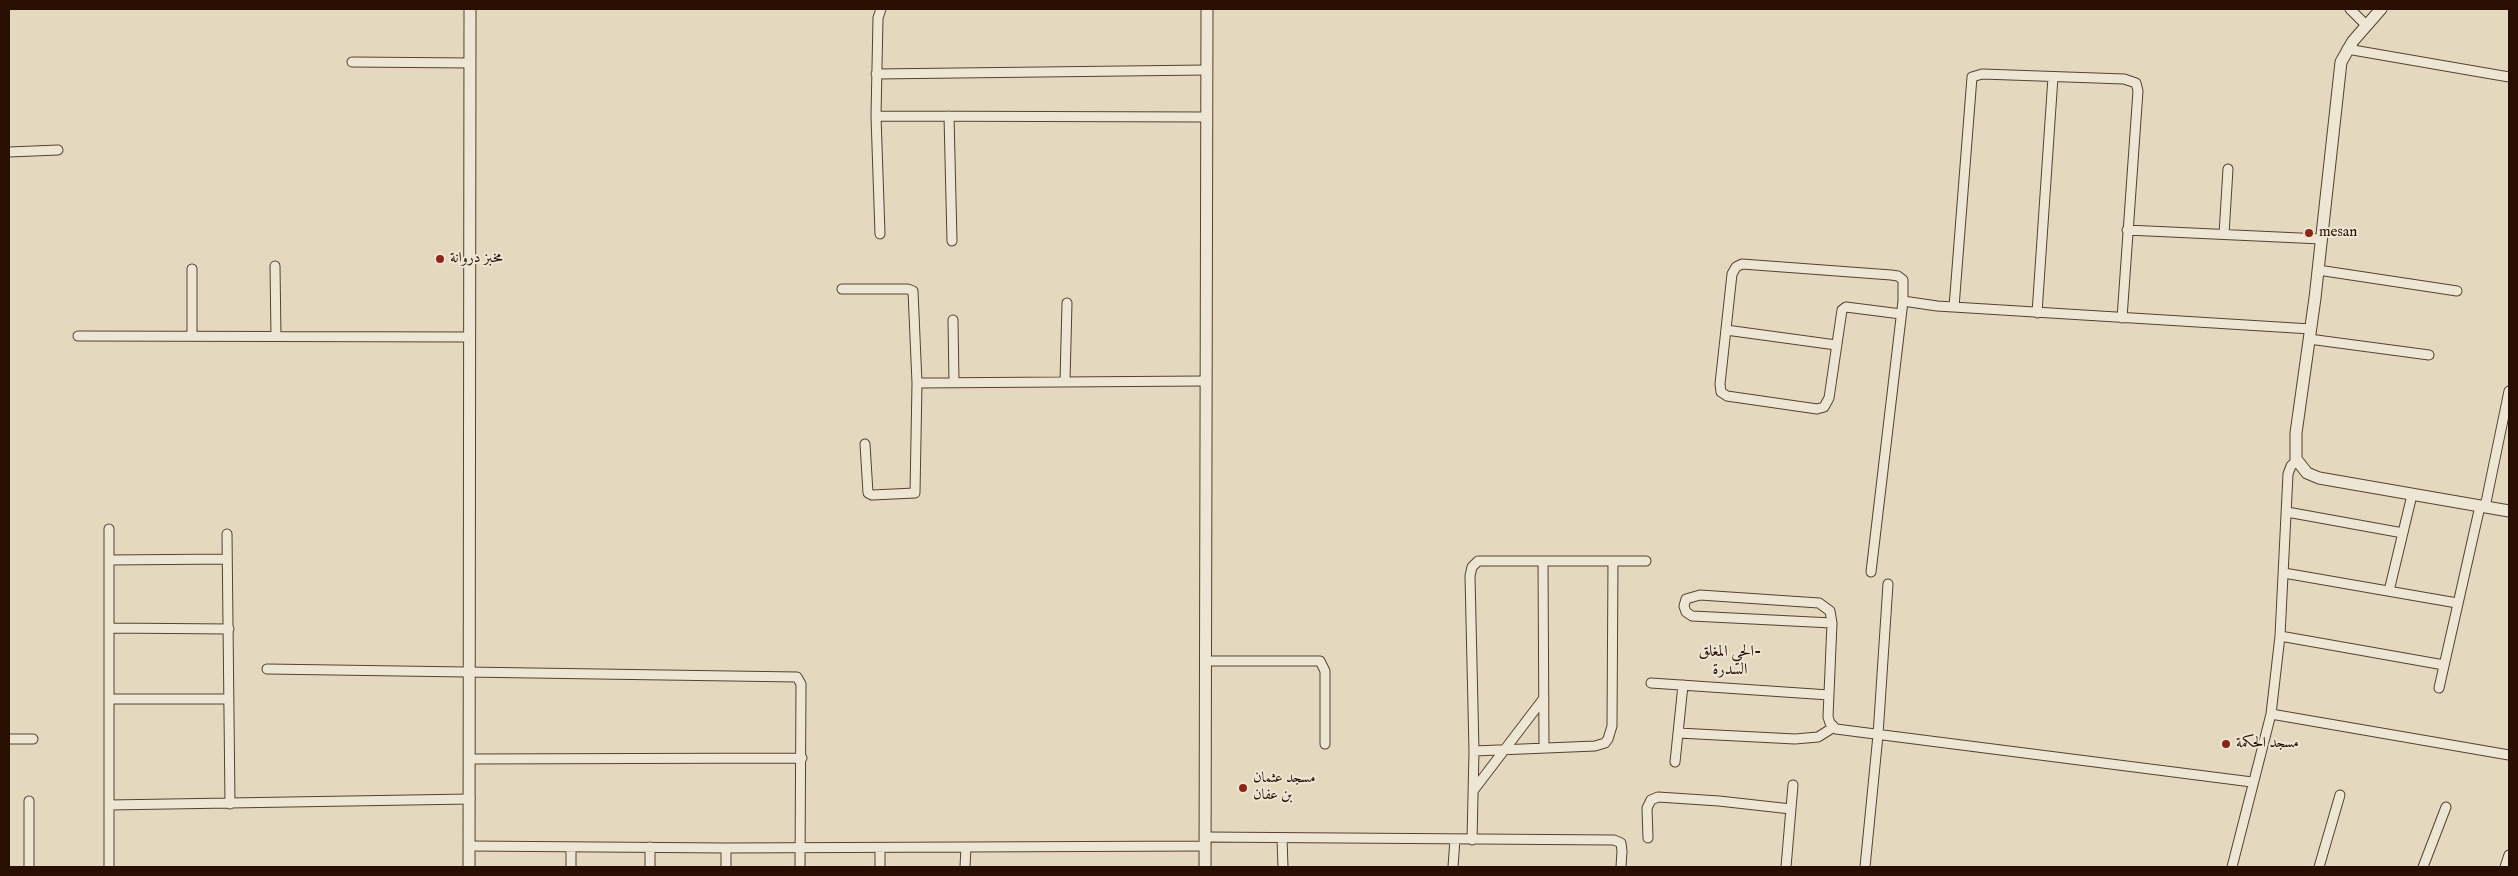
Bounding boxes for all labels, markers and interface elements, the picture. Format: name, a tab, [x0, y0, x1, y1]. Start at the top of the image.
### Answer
place label: mesan	[2319, 224, 2357, 242]
marker: mesan	[2303, 227, 2315, 239]
place label: مخبز دروانة	[450, 250, 502, 268]
marker: مخبز دروانة	[434, 253, 446, 265]
district label: الحي المغلق- السدرة	[1698, 643, 1762, 681]
place label: مسجد الحكمة	[2236, 735, 2299, 753]
marker: مسجد الحكمة	[2220, 738, 2232, 750]
place label: مسجد عثمان بن عفان	[1253, 770, 1315, 805]
marker: مسجد عثمان بن عفان	[1237, 782, 1249, 794]

